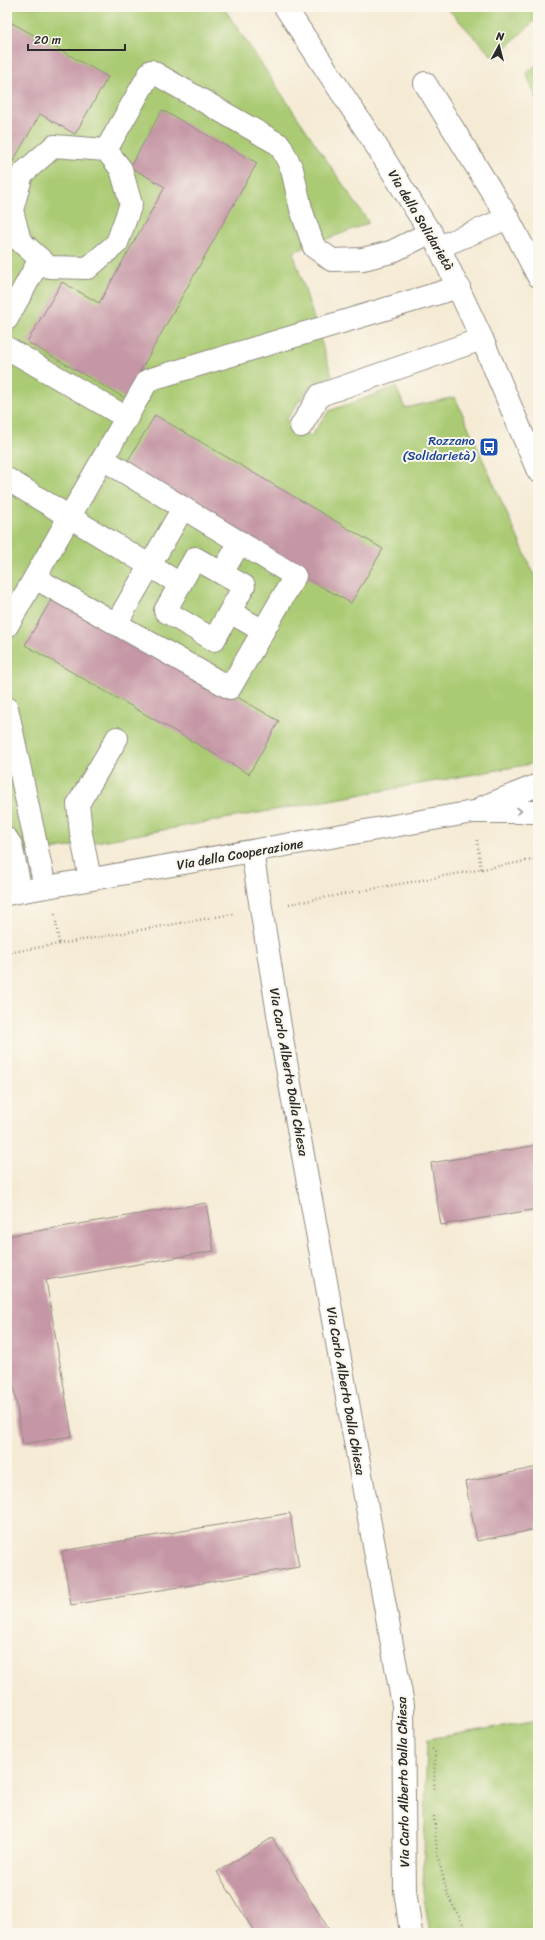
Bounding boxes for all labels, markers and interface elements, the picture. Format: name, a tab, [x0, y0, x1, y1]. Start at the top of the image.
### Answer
scale bar	[28, 26, 125, 52]
north arrow	[479, 26, 519, 66]
text: N	[494, 27, 505, 47]
text: 20 m	[34, 29, 61, 51]
street label: Via della Solidarietà	[382, 165, 461, 275]
place label: Rozzano (Solidarietà)	[403, 429, 476, 467]
bus stop icon: Rozzano (Solidarietà)	[478, 436, 500, 458]
one-way arrow	[516, 807, 522, 815]
street label: Via della Cooperazione	[175, 831, 305, 876]
street label: Via Carlo Alberto Dalla Chiesa	[263, 986, 315, 1158]
street label: Via Carlo Alberto Dalla Chiesa	[320, 1305, 372, 1477]
street label: Via Carlo Alberto Dalla Chiesa	[390, 1696, 416, 1868]

